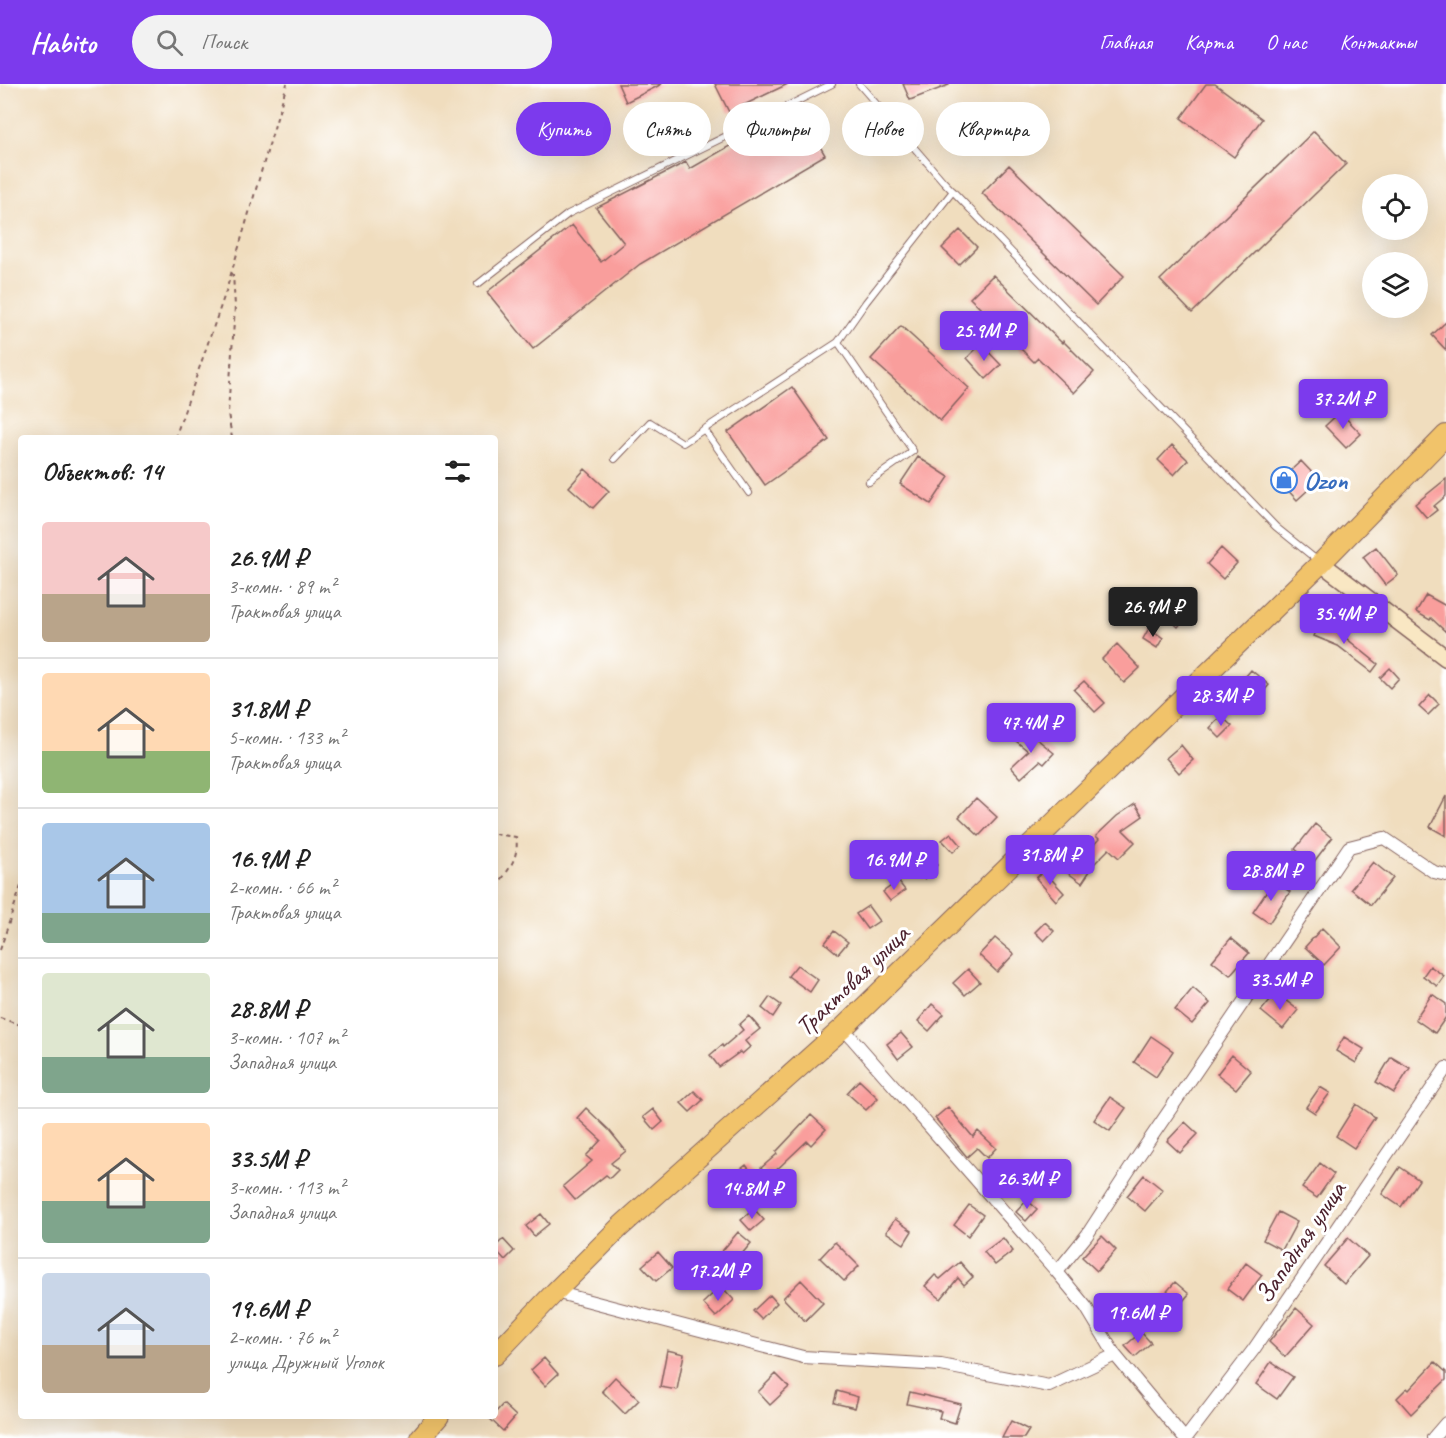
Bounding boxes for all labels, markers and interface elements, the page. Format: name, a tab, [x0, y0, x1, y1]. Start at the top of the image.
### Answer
search box	[132, 15, 552, 69]
text: Habito	[30, 25, 96, 60]
icon: search	[153, 26, 186, 59]
text: Поиск	[201, 28, 247, 56]
text: Главная	[1099, 29, 1152, 55]
text: Карта	[1185, 29, 1233, 55]
text: О нас	[1266, 29, 1307, 55]
text: Контакты	[1340, 29, 1416, 55]
chip: Купить	[516, 102, 611, 156]
chip: Снять	[623, 102, 711, 156]
chip: Фильтры	[723, 102, 830, 156]
chip: Новое	[842, 102, 924, 156]
chip: Квартира	[936, 102, 1050, 156]
map controls	[1362, 174, 1428, 318]
button: locate	[1362, 174, 1428, 240]
button: layers	[1362, 252, 1428, 318]
pin: 25.9M ₽	[929, 311, 1039, 362]
text: 25.9M ₽	[954, 318, 1014, 343]
pin: 37.2M ₽	[1288, 379, 1398, 430]
text: 37.2M ₽	[1313, 386, 1373, 411]
text: Объектов: 14	[42, 455, 162, 488]
icon: filters	[441, 455, 474, 488]
place label: Ozon	[1304, 464, 1349, 497]
shop icon: Ozon	[1269, 465, 1299, 495]
text: 26.9M ₽	[228, 541, 307, 574]
icon: home	[90, 546, 162, 618]
text: 3-комн. · 89 m²	[228, 574, 336, 599]
pin: 26.9M ₽	[1098, 587, 1208, 638]
text: 26.9M ₽	[1123, 594, 1183, 619]
pin: 35.4M ₽	[1289, 594, 1399, 645]
text: Трактовая улица	[228, 599, 340, 624]
text: 35.4M ₽	[1314, 601, 1374, 626]
pin: 28.3M ₽	[1166, 676, 1276, 727]
text: 28.3M ₽	[1191, 683, 1251, 708]
text: 31.8M ₽	[228, 692, 307, 725]
icon: home	[90, 697, 162, 769]
pin: 47.4M ₽	[976, 703, 1086, 754]
text: 47.4M ₽	[1001, 710, 1061, 735]
text: 5-комн. · 133 m²	[228, 725, 345, 750]
text: Трактовая улица	[228, 750, 340, 775]
pin: 31.8M ₽	[995, 835, 1105, 886]
pin: 16.9M ₽	[839, 840, 949, 891]
text: 16.9M ₽	[228, 842, 307, 875]
text: 31.8M ₽	[1020, 842, 1080, 867]
icon: home	[90, 847, 162, 919]
text: 16.9M ₽	[864, 847, 924, 872]
pin: 28.8M ₽	[1216, 851, 1326, 902]
text: 28.8M ₽	[1241, 858, 1301, 883]
text: 2-комн. · 66 m²	[228, 875, 336, 900]
text: Трактовая улица	[228, 900, 340, 925]
street label: Трактовая улица	[788, 917, 918, 1043]
pin: 33.5M ₽	[1225, 960, 1335, 1011]
text: 33.5M ₽	[1250, 967, 1310, 992]
text: 28.8M ₽	[228, 992, 307, 1025]
icon: home	[90, 997, 162, 1069]
text: 3-комн. · 107 m²	[228, 1025, 345, 1050]
text: Западная улица	[228, 1050, 336, 1075]
text: 33.5M ₽	[228, 1142, 307, 1175]
icon: home	[90, 1147, 162, 1219]
pin: 26.3M ₽	[972, 1159, 1082, 1210]
text: 26.3M ₽	[996, 1166, 1058, 1191]
pin: 14.8M ₽	[697, 1169, 807, 1220]
street label: Западная улица	[1248, 1174, 1354, 1310]
text: 3-комн. · 113 m²	[228, 1175, 345, 1200]
text: 14.8M ₽	[722, 1176, 782, 1201]
text: Западная улица	[228, 1200, 336, 1225]
pin: 17.2M ₽	[663, 1251, 773, 1302]
text: 17.2M ₽	[688, 1258, 748, 1283]
text: 19.6M ₽	[228, 1292, 307, 1325]
pin: 19.6M ₽	[1083, 1293, 1193, 1344]
icon: home	[90, 1297, 162, 1369]
text: 19.6M ₽	[1108, 1300, 1168, 1325]
text: 2-комн. · 76 m²	[228, 1325, 336, 1350]
text: улица Дружный Уголок	[228, 1350, 384, 1375]

